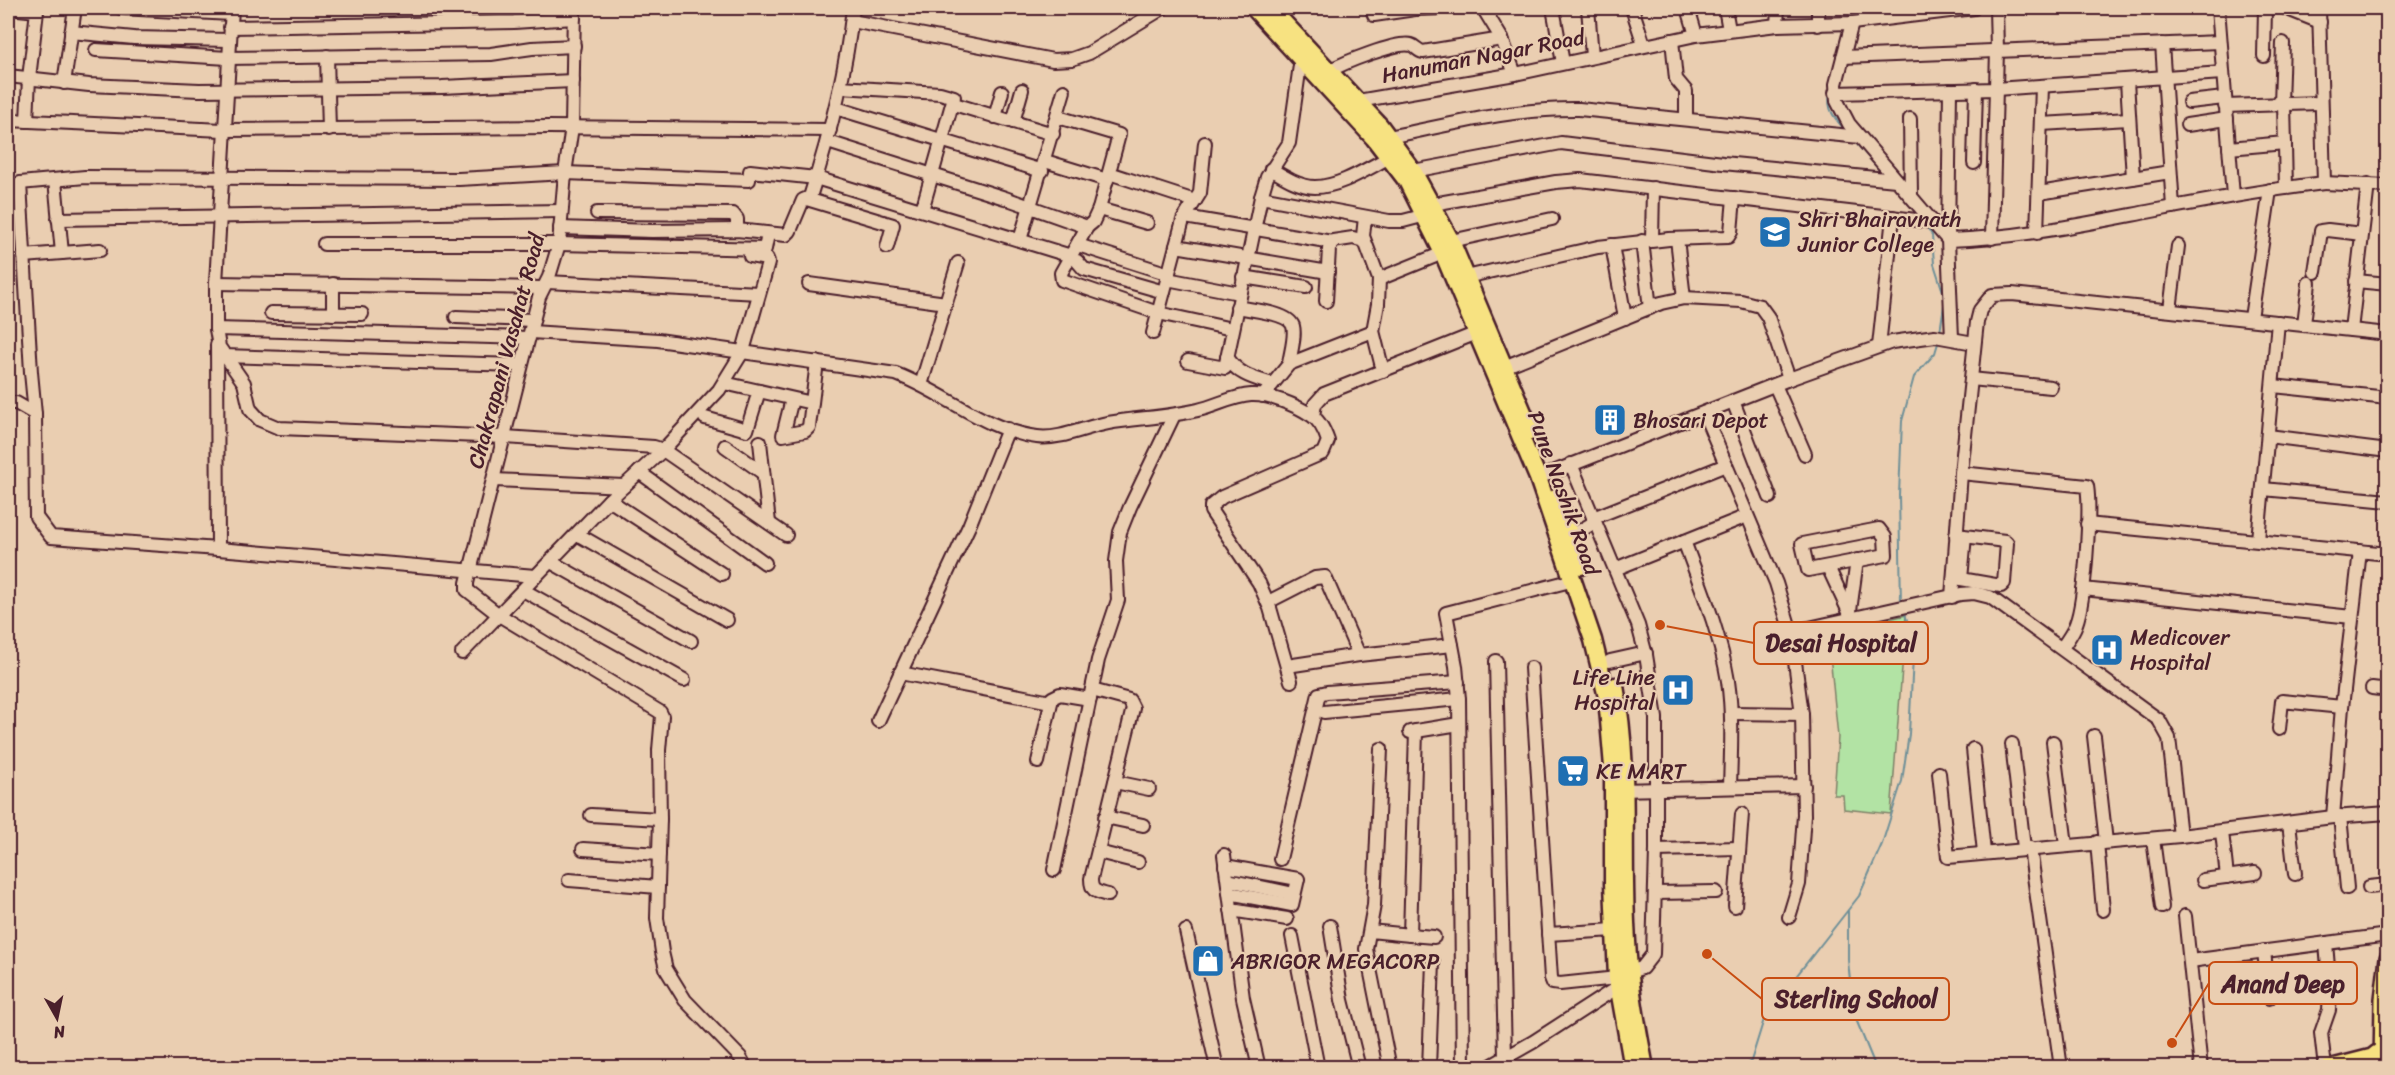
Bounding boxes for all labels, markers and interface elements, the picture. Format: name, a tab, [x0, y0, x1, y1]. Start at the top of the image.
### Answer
street label: Hanuman Nagar Road	[1378, 17, 1589, 95]
place label: Shri Bhairavnath Junior College	[1797, 200, 1961, 264]
school or university icon: Shri Bhairavnath Junior College	[1757, 214, 1793, 250]
street label: Chakrapani Vasahat Road	[456, 228, 557, 473]
place label: Bhosari Depot	[1633, 401, 1769, 440]
building icon: Bhosari Depot	[1592, 402, 1628, 438]
street label: Pune Nashik Road	[1516, 405, 1612, 582]
place label: Medicover Hospital	[2130, 618, 2231, 682]
callout: Desai Hospital	[1754, 622, 1928, 664]
text: Desai Hospital	[1765, 622, 1918, 664]
hospital icon: Medicover Hospital	[2089, 632, 2125, 668]
place label: Life Line Hospital	[1573, 658, 1656, 722]
hospital icon: Life Line Hospital	[1660, 672, 1696, 708]
place label: KE MART	[1596, 752, 1688, 791]
supermarket icon: KE MART	[1555, 753, 1591, 789]
place label: ABRIGOR MEGACORP	[1230, 942, 1440, 981]
shop icon: ABRIGOR MEGACORP	[1190, 943, 1226, 979]
callout: Anand Deep	[2209, 962, 2357, 1004]
text: Anand Deep	[2220, 963, 2345, 1005]
callout: Sterling School	[1762, 978, 1949, 1020]
text: Sterling School	[1773, 978, 1939, 1020]
north arrow	[27, 988, 87, 1048]
text: N	[51, 1017, 68, 1048]

